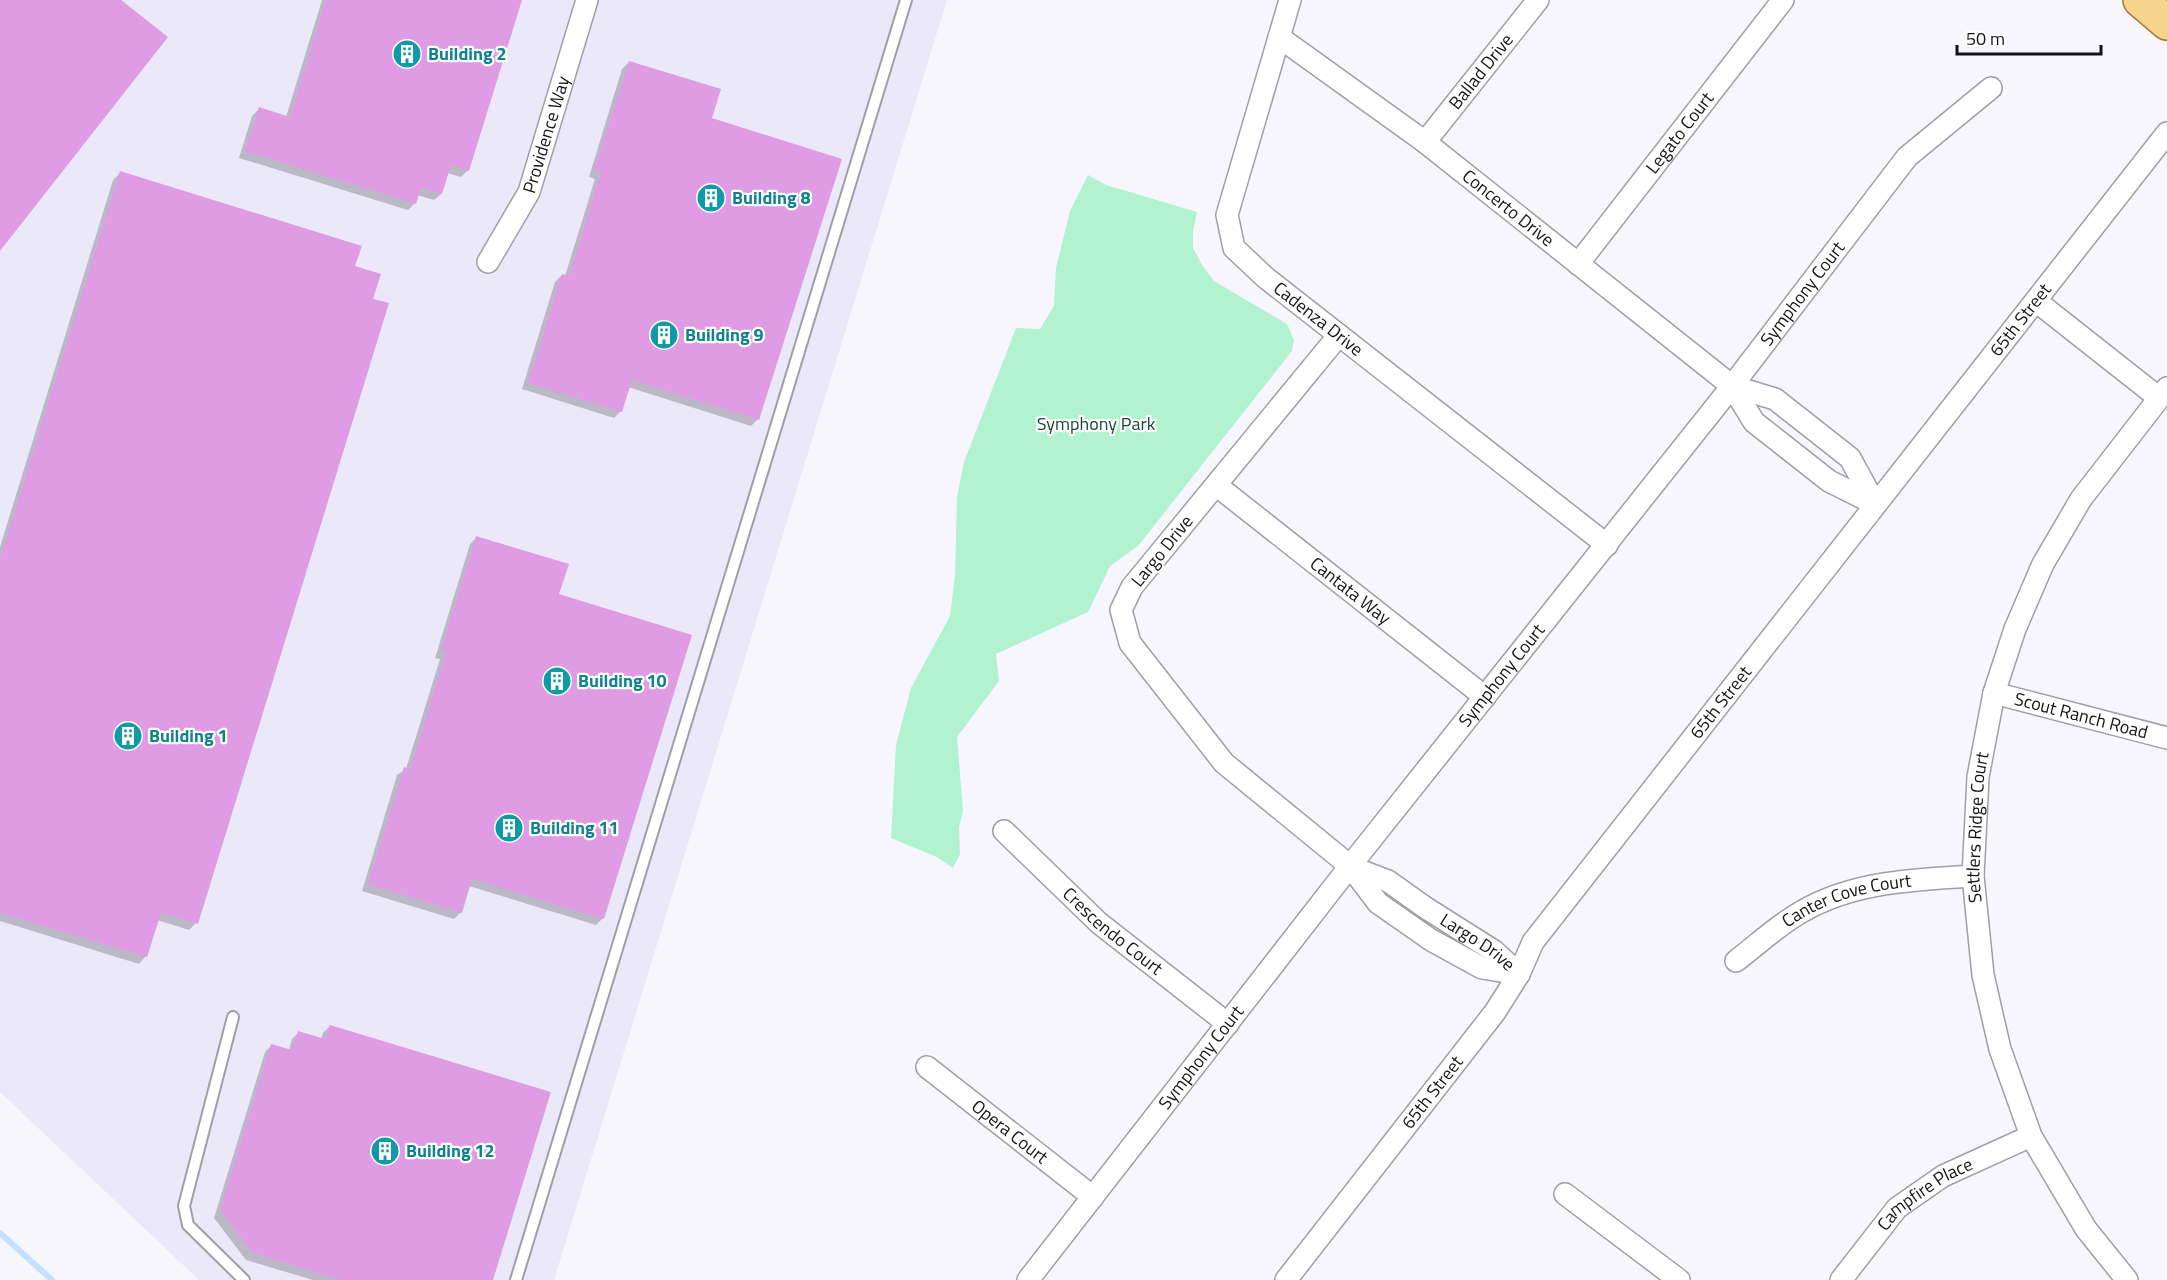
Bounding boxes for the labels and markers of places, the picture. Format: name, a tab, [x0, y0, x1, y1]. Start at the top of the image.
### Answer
building icon: Building 2	[391, 38, 423, 70]
place label: Building 2	[428, 40, 507, 67]
building icon: Building 8	[695, 182, 727, 214]
place label: Building 8	[732, 184, 811, 211]
building icon: Building 9	[648, 319, 680, 351]
place label: Building 9	[685, 321, 764, 348]
building icon: Building 10	[541, 665, 573, 697]
place label: Building 10	[578, 667, 667, 694]
building icon: Building 1	[112, 720, 144, 752]
place label: Building 1	[149, 722, 228, 749]
building icon: Building 11	[493, 812, 525, 844]
place label: Building 11	[530, 814, 619, 841]
building icon: Building 12	[369, 1135, 401, 1167]
place label: Building 12	[406, 1137, 495, 1164]

